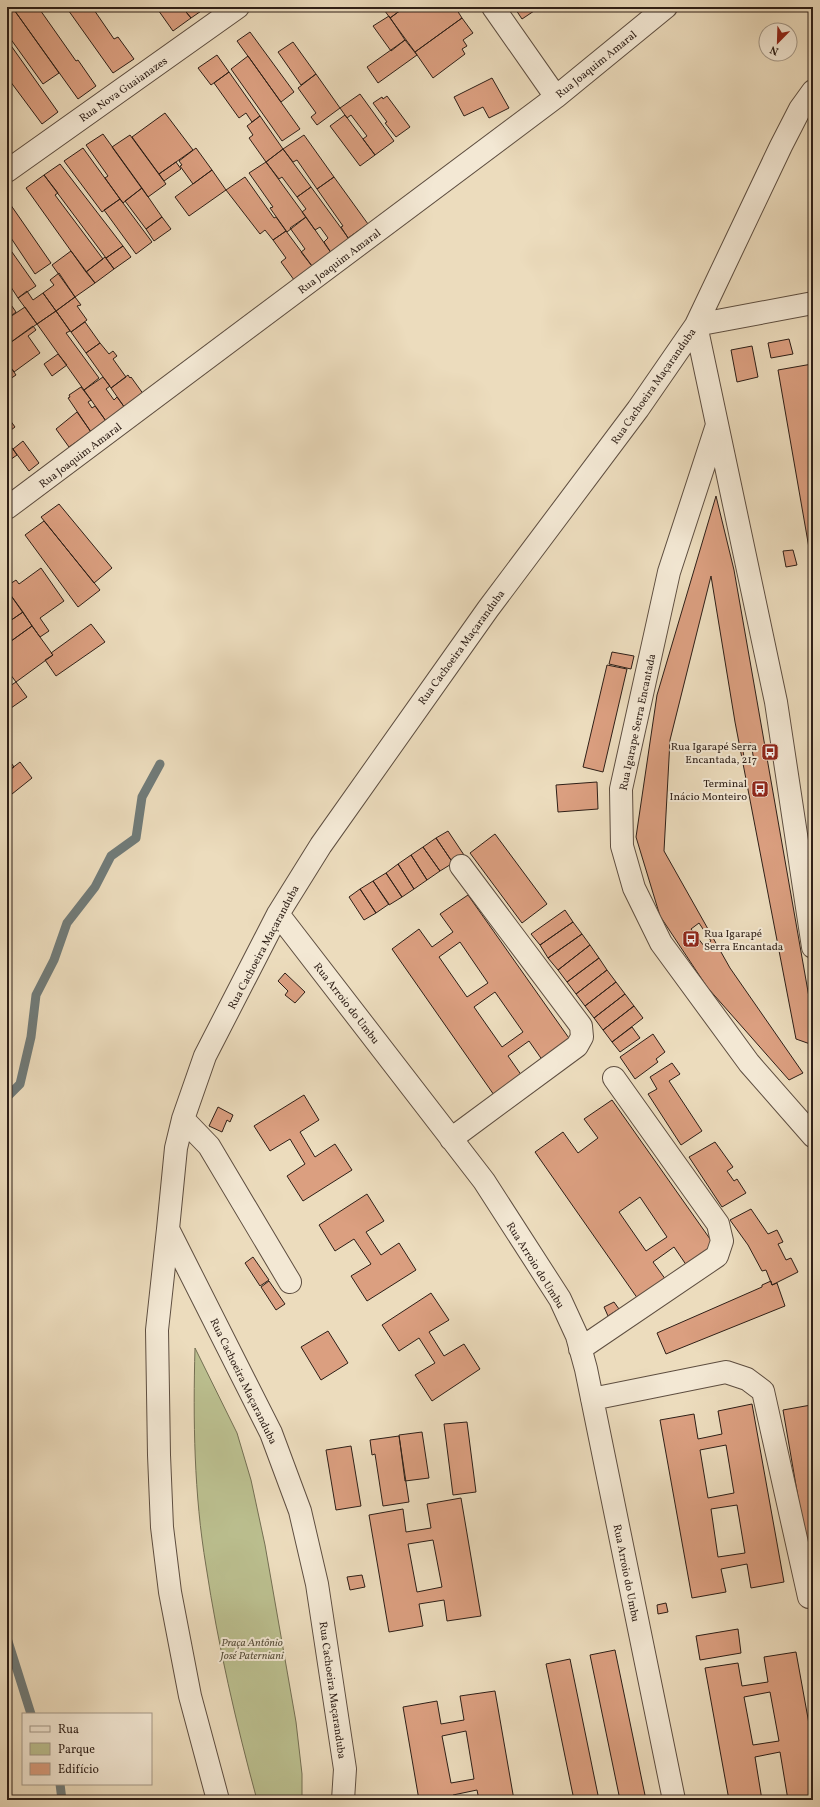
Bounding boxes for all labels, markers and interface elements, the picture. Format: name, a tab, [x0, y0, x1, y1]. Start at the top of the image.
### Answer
north arrow	[758, 22, 798, 62]
street label: Rua Joaquim Amaral	[553, 28, 641, 103]
text: N	[768, 41, 781, 58]
street label: Rua Nova Guaianazes	[77, 54, 171, 126]
street label: Rua Joaquim Amaral	[295, 226, 384, 298]
street label: Rua Cachoeira Maçaranduba	[608, 325, 700, 448]
street label: Rua Joaquim Amaral	[36, 420, 125, 492]
street label: Rua Cachoeira Maçaranduba	[415, 587, 509, 708]
street label: Rua Igarape Serra Encantada	[617, 652, 660, 792]
place label: Rua Igarapé Serra Encantada, 217	[671, 740, 758, 768]
bus stop icon: Rua Igarapé Serra Encantada, 217	[760, 742, 780, 762]
place label: Terminal Inácio Monteiro	[670, 777, 747, 805]
bus stop icon: Terminal Inácio Monteiro	[750, 779, 770, 799]
street label: Rua Cachoeira Maçaranduba	[225, 883, 304, 1012]
place label: Rua Igarapé Serra Encantada	[704, 927, 784, 955]
bus stop icon: Rua Igarapé Serra Encantada	[681, 929, 701, 949]
street label: Rua Arroio do Umbu	[309, 960, 382, 1048]
street label: Rua Arroio do Umbu	[502, 1220, 567, 1312]
street label: Rua Cachoeira Maçaranduba	[206, 1316, 280, 1448]
street label: Rua Arroio do Umbu	[609, 1523, 642, 1623]
street label: Rua Cachoeira Maçaranduba	[314, 1621, 349, 1760]
park label: Praça Antônio José Paterniani	[219, 1636, 284, 1664]
legend	[22, 1713, 152, 1785]
text: Rua	[58, 1722, 79, 1738]
text: Parque	[58, 1742, 95, 1758]
text: Edifício	[58, 1762, 99, 1778]

